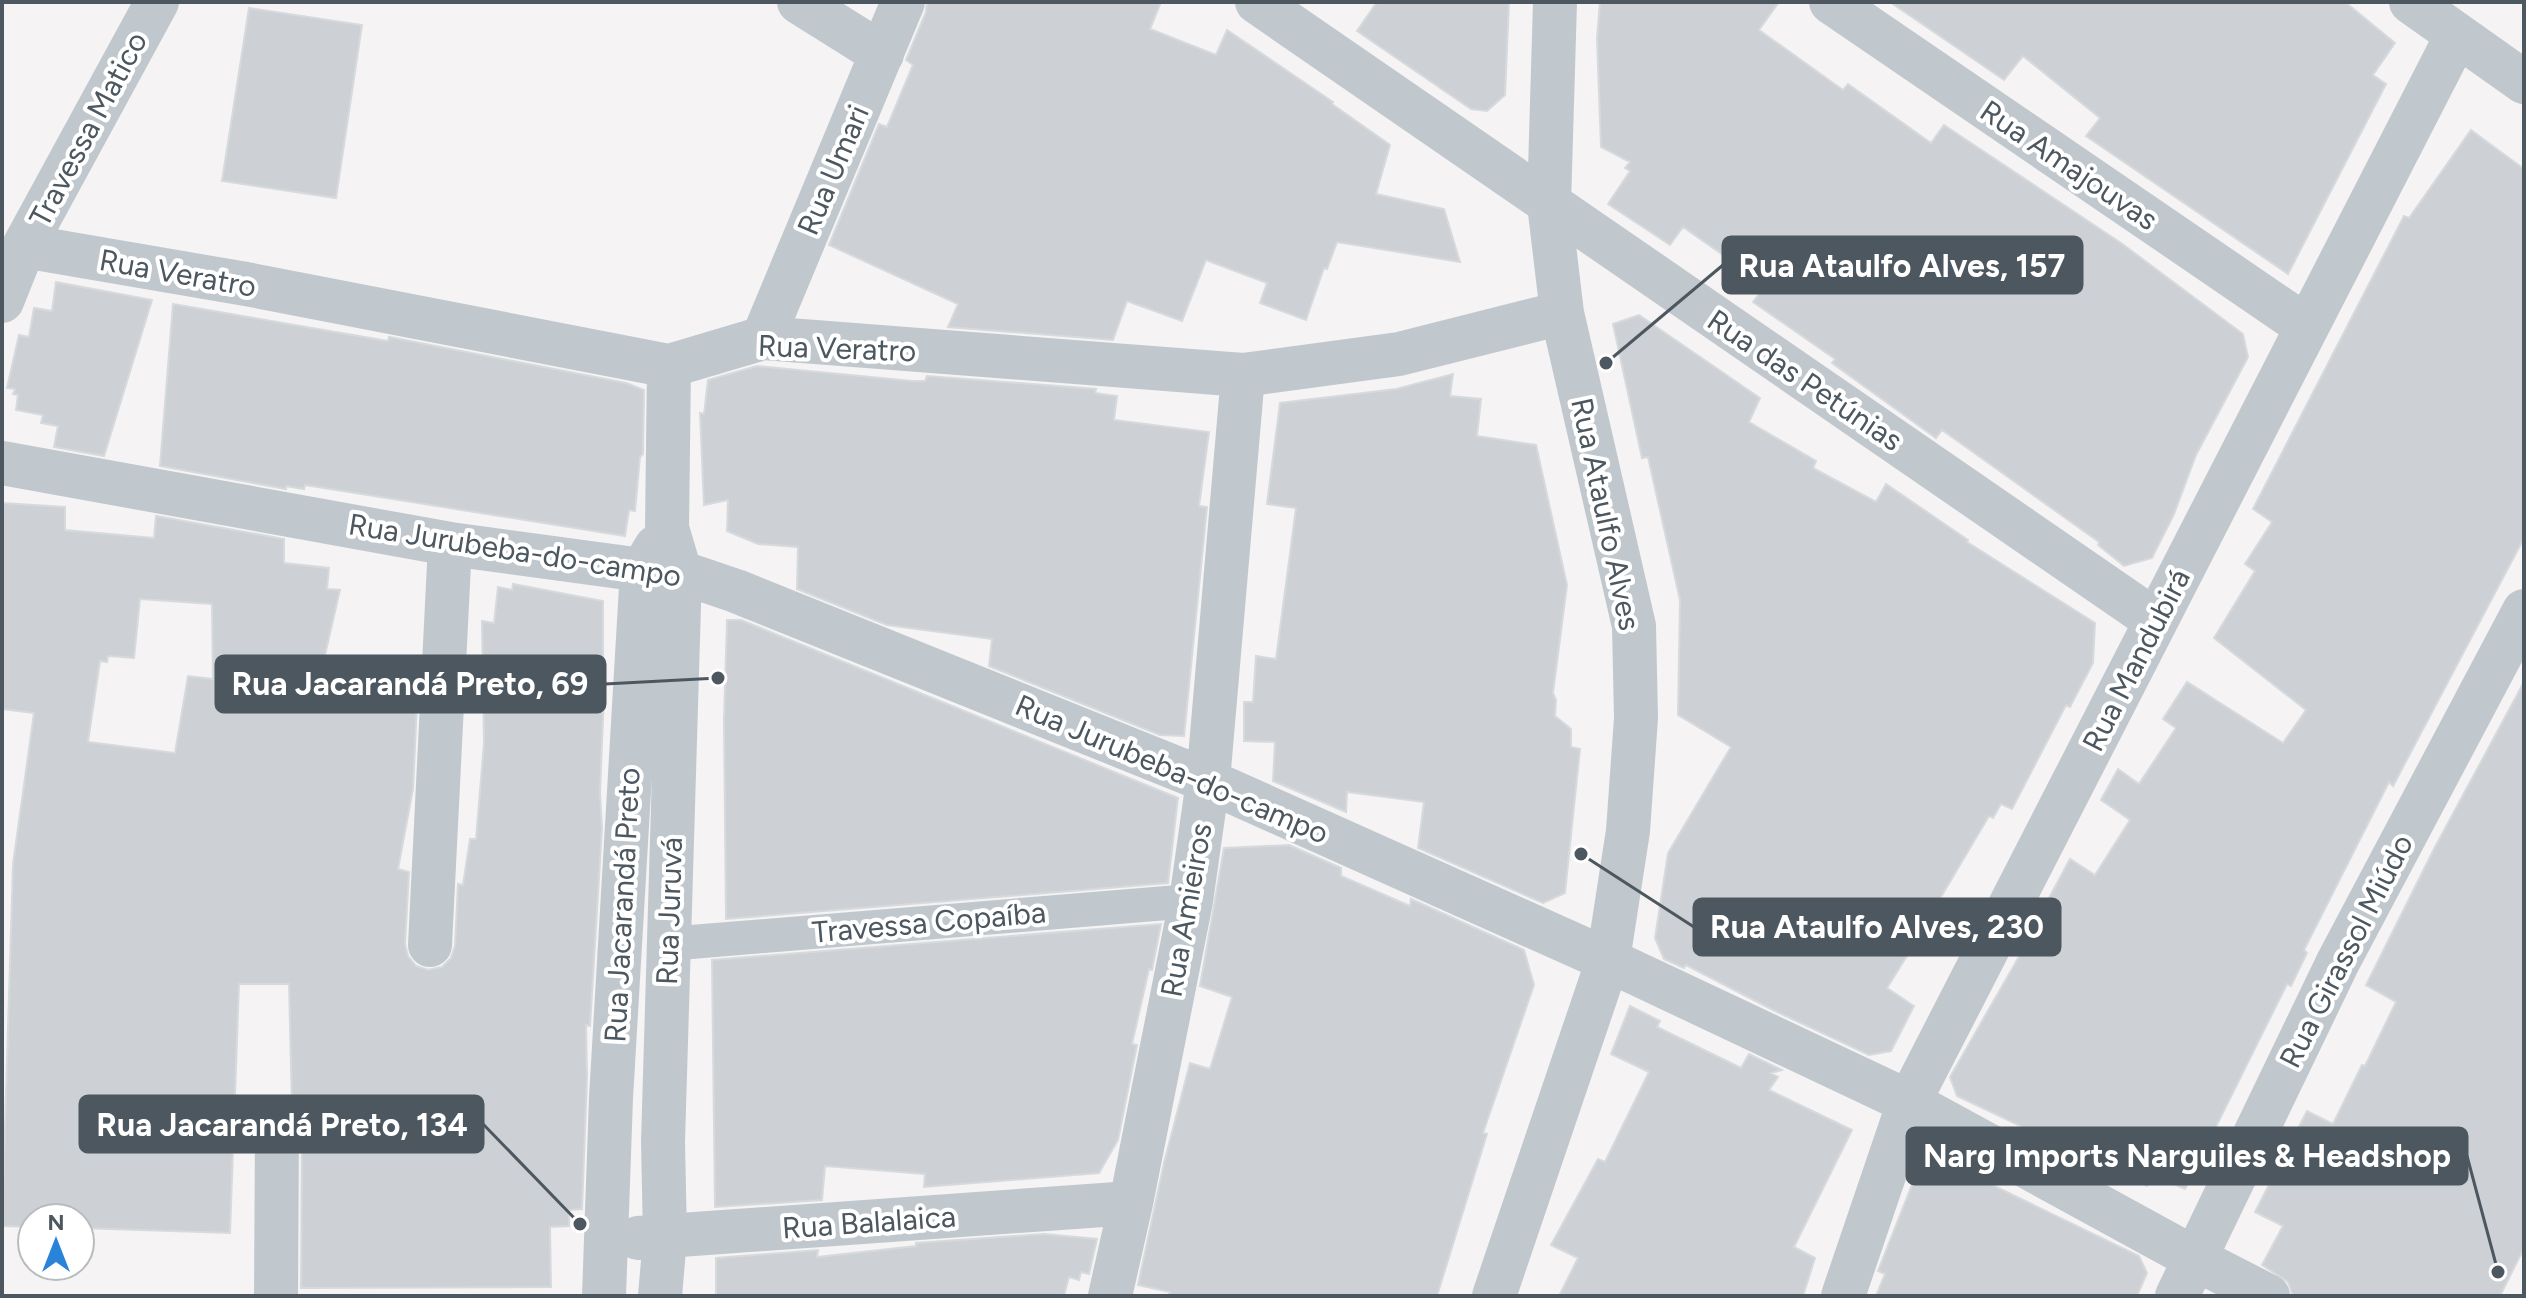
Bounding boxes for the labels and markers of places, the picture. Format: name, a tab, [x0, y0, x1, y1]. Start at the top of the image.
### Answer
callout: Rua Ataulfo Alves, 157	[1723, 237, 2082, 293]
callout: Rua Jacarandá Preto, 69	[216, 656, 605, 712]
callout: Rua Ataulfo Alves, 230	[1694, 899, 2060, 955]
callout: Rua Jacarandá Preto, 134	[80, 1096, 483, 1152]
callout: Narg Imports Narguiles & Headshop	[1907, 1128, 2467, 1184]

